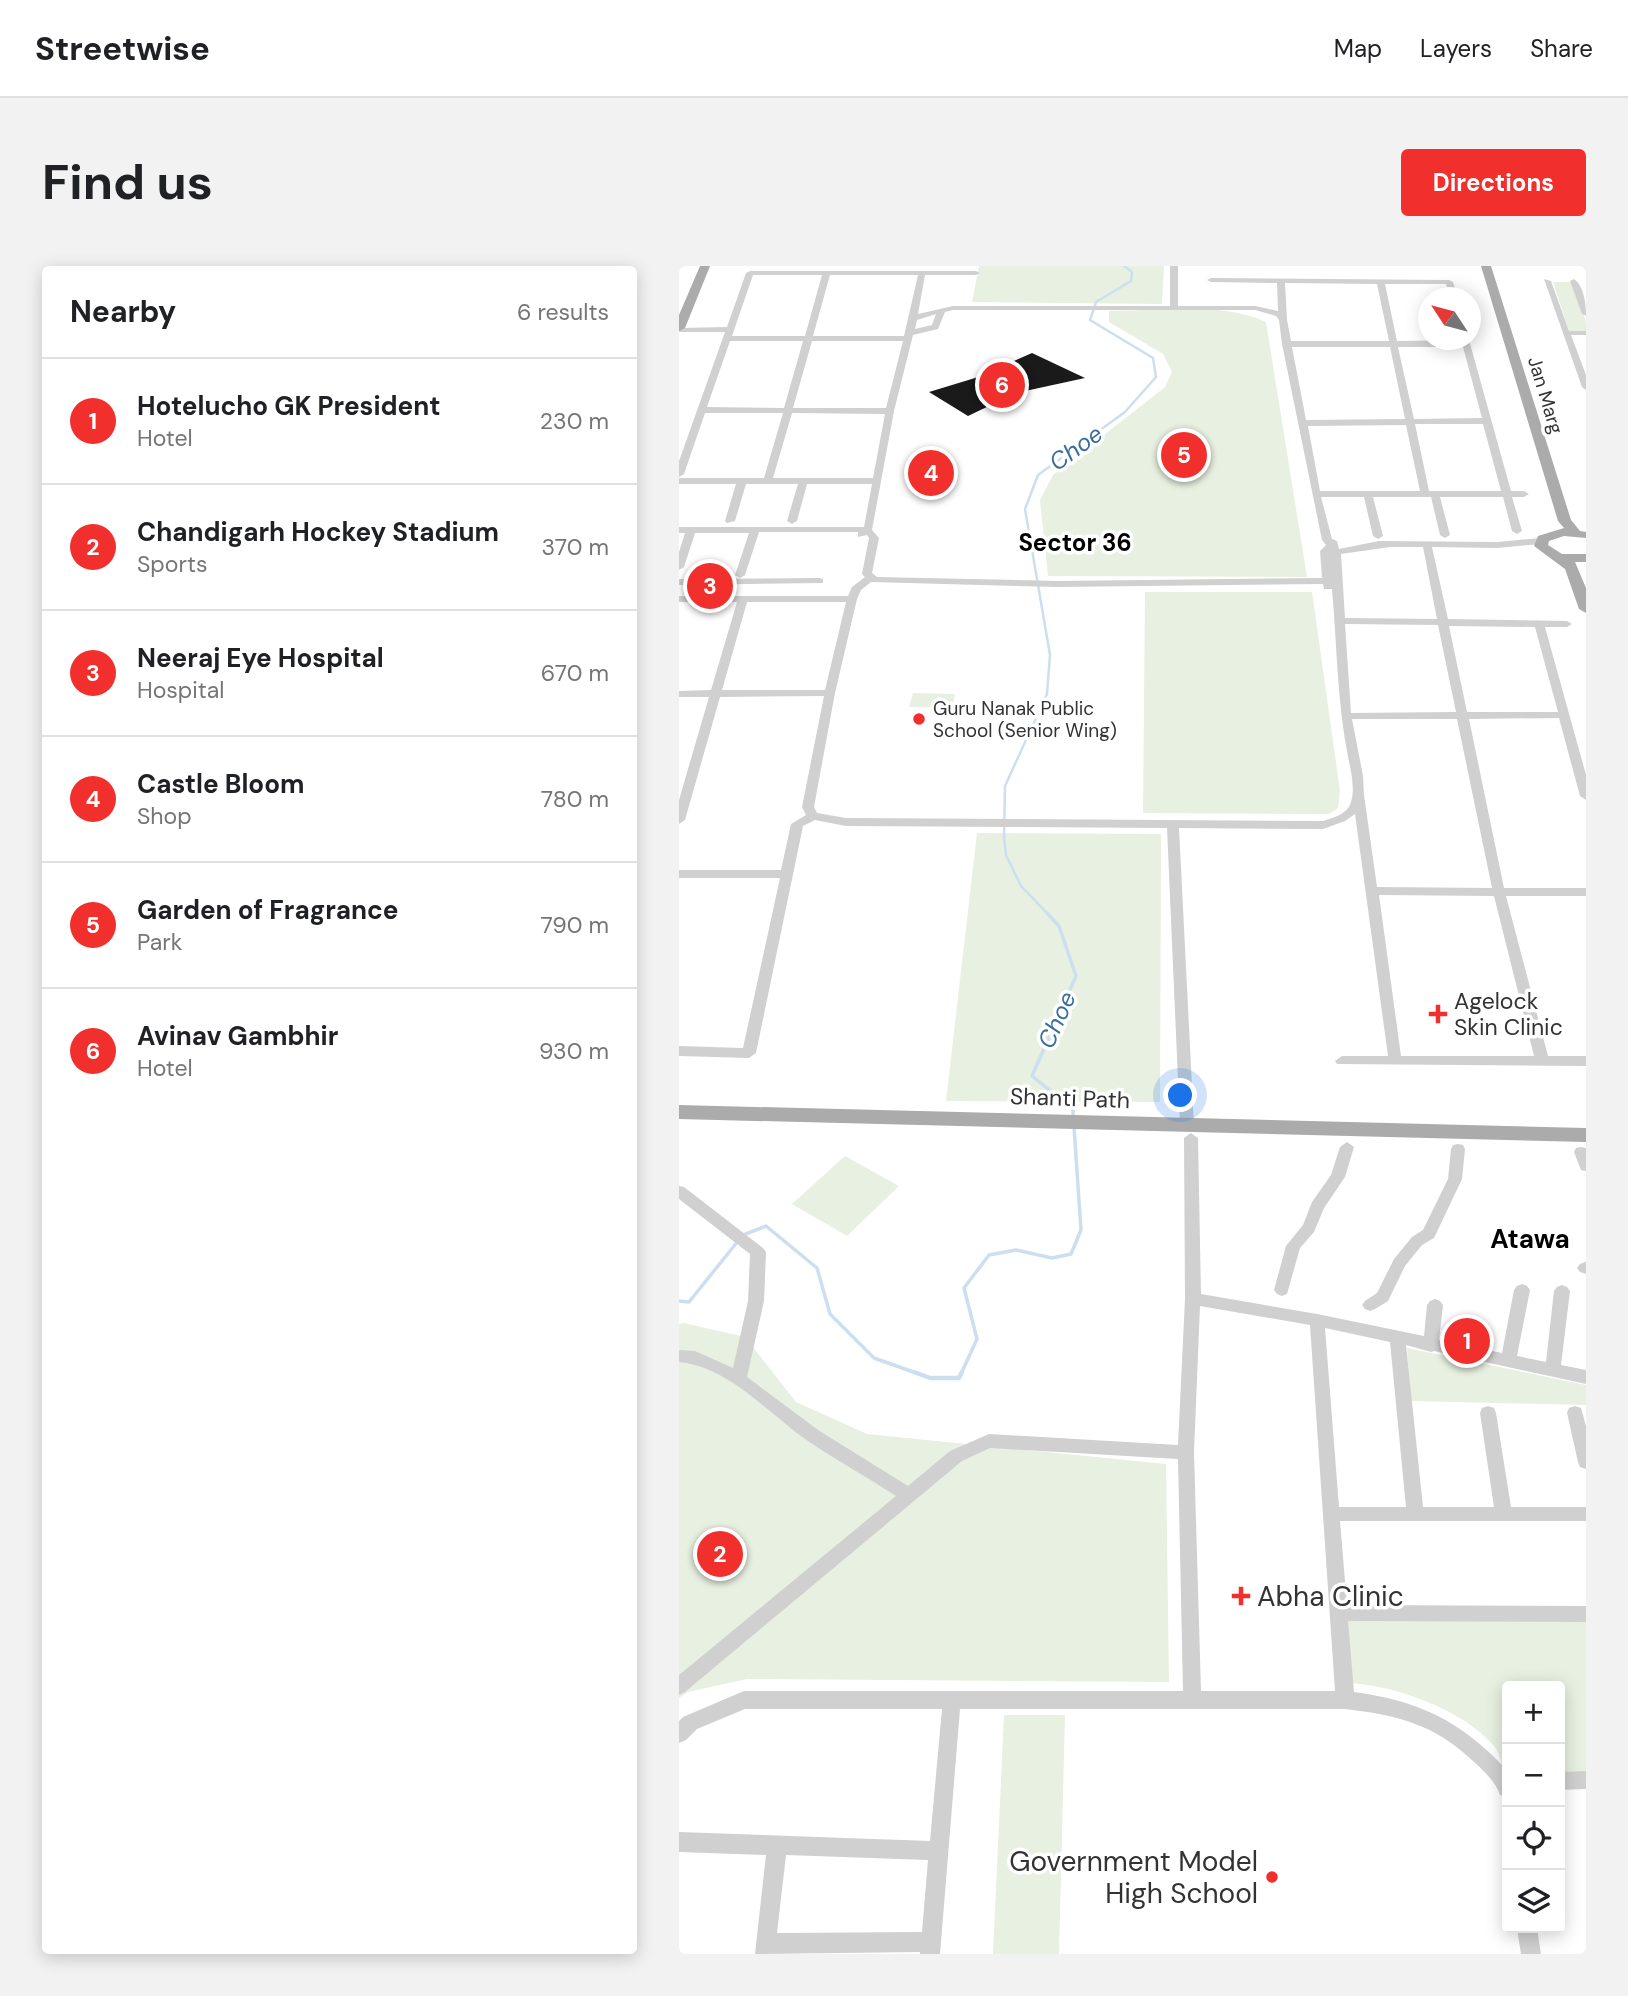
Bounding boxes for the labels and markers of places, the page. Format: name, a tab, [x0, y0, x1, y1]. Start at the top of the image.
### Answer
pin: 6	[979, 359, 1025, 411]
pin: 5	[1161, 429, 1207, 481]
pin: 4	[908, 447, 954, 499]
pin: 3	[687, 560, 733, 612]
place label: Guru Nanak Public School (Senior Wing)	[933, 696, 1117, 743]
marker: Guru Nanak Public School (Senior Wing)	[911, 711, 927, 727]
place label: Agelock Skin Clinic	[1454, 986, 1563, 1042]
marker: Agelock Skin Clinic	[1428, 1004, 1448, 1024]
pin: 1	[1444, 1315, 1490, 1367]
pin: 2	[697, 1528, 743, 1580]
place label: Abha Clinic	[1257, 1578, 1404, 1615]
marker: Abha Clinic	[1231, 1586, 1251, 1606]
place label: Government Model High School	[1009, 1843, 1258, 1912]
marker: Government Model High School	[1264, 1869, 1280, 1885]

